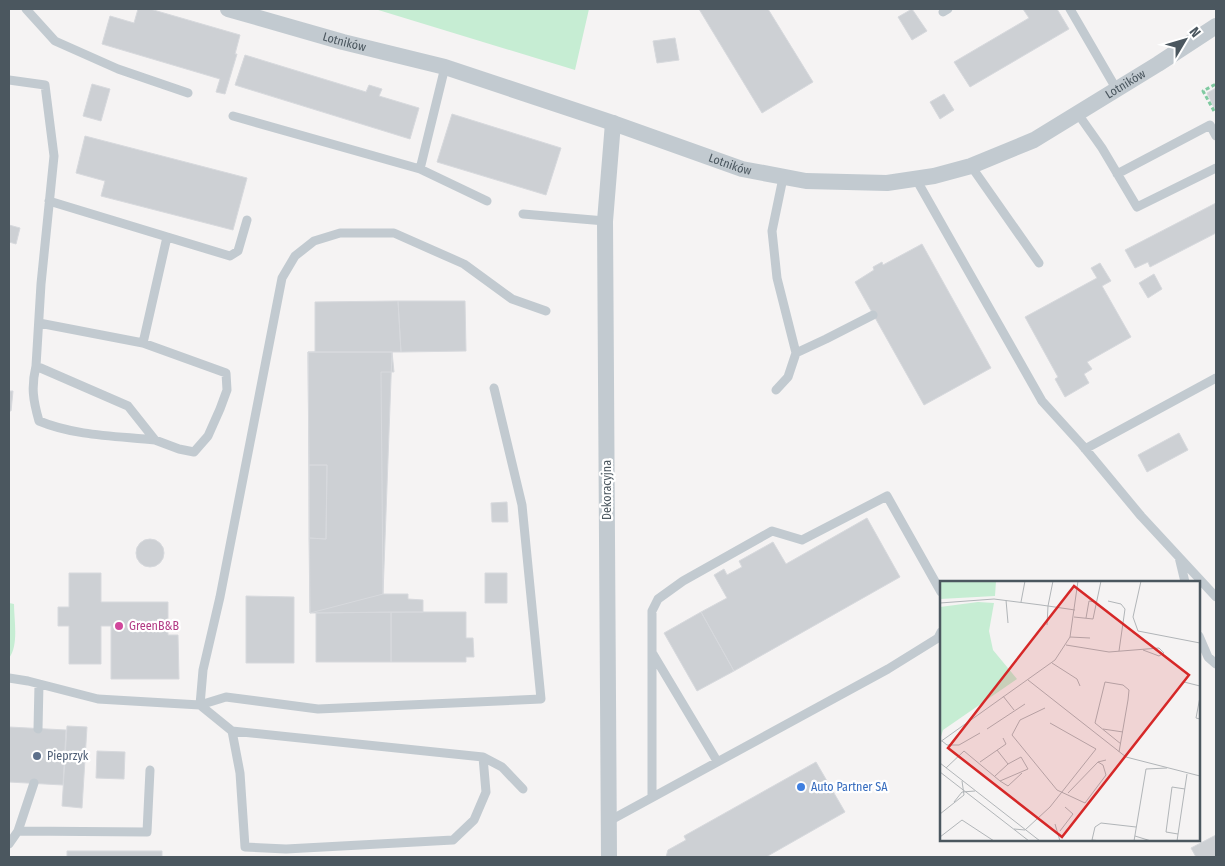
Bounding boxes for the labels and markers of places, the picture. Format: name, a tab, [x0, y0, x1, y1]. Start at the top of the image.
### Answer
place label: GreenB&B	[129, 619, 179, 633]
marker: GreenB&B	[113, 620, 125, 632]
place label: Pieprzyk	[47, 749, 89, 763]
marker: Pieprzyk	[31, 750, 43, 762]
place label: Auto Partner SA	[811, 780, 888, 794]
marker: Auto Partner SA	[795, 781, 807, 793]

